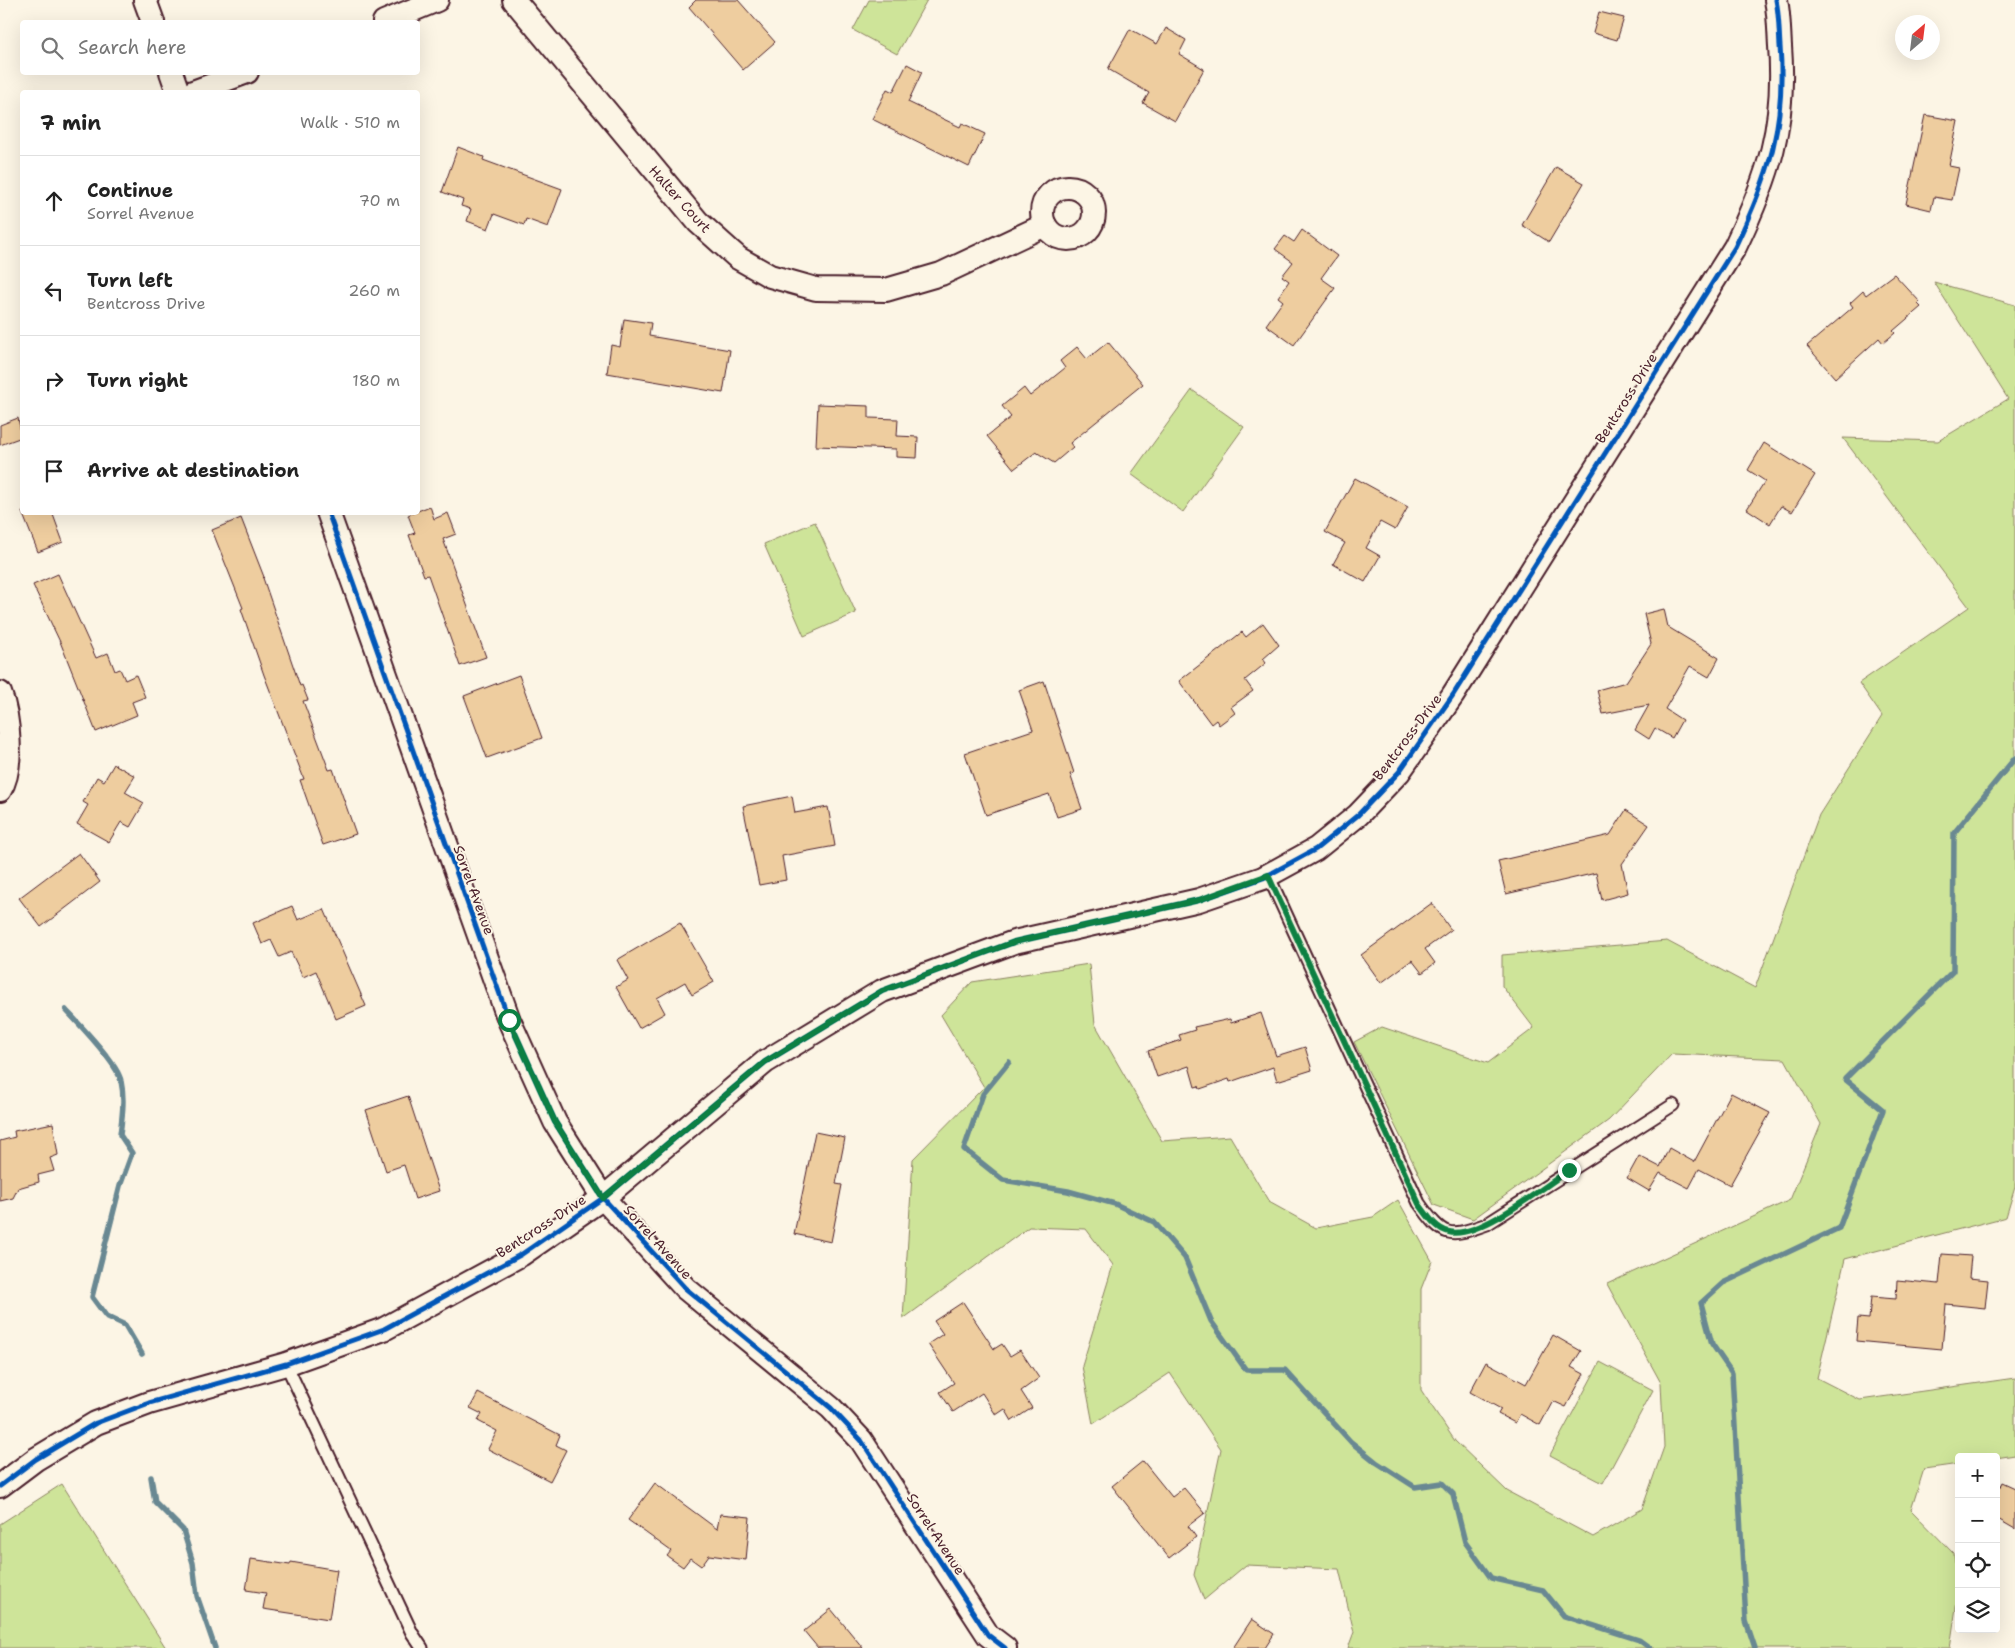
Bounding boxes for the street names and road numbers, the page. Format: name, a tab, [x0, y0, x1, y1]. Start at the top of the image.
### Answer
street label: Halter Court	[645, 162, 715, 236]
street label: Bentcross Drive	[1591, 349, 1661, 447]
street label: Bentcross Drive	[1369, 690, 1445, 784]
street label: Sorrel Avenue	[449, 843, 499, 937]
street label: Bentcross Drive	[493, 1190, 589, 1262]
street label: Sorrel Avenue	[620, 1201, 696, 1283]
street label: Sorrel Avenue	[903, 1490, 969, 1578]

